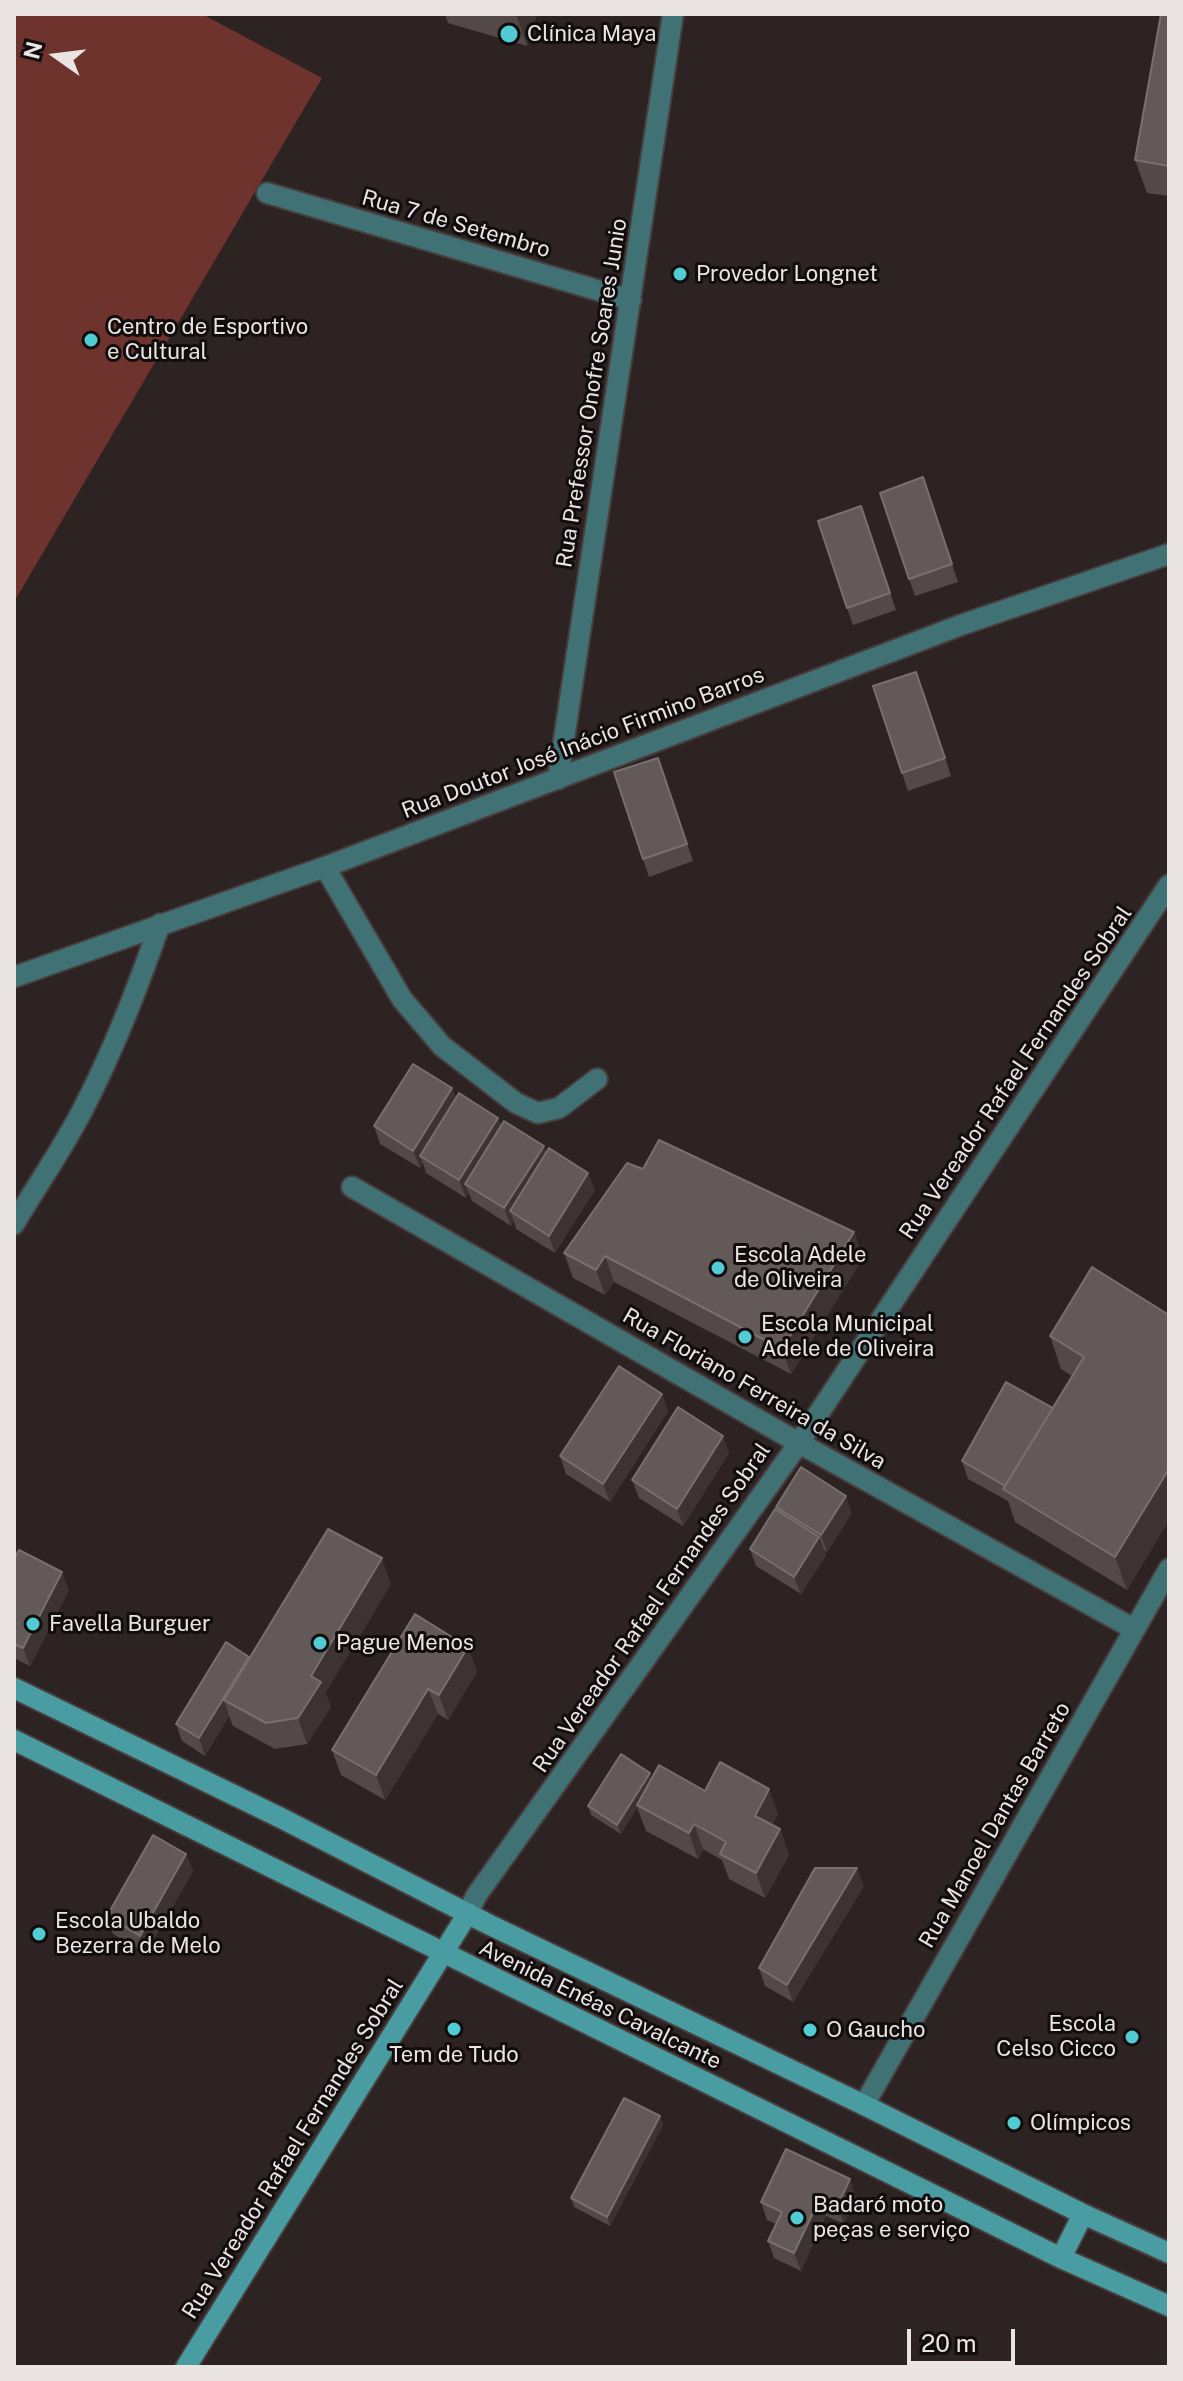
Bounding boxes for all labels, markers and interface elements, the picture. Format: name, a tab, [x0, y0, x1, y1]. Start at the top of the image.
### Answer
north arrow	[16, 16, 96, 96]
place label: Clínica Maya	[527, 21, 657, 47]
marker: Clínica Maya	[498, 23, 520, 45]
text: N	[18, 39, 47, 62]
street label: Rua 7 de Setembro	[359, 184, 553, 264]
street label: Rua Prefessor Onofre Soares Junio	[551, 217, 633, 569]
place label: Provedor Longnet	[696, 261, 878, 287]
marker: Provedor Longnet	[671, 265, 689, 283]
place label: Centro de Esportivo e Cultural	[107, 314, 308, 366]
marker: Centro de Esportivo e Cultural	[82, 331, 100, 349]
street label: Rua Doutor José Inácio Firmino Barros	[398, 662, 768, 824]
street label: Rua Vereador Rafael Fernandes Sobral	[894, 901, 1138, 1245]
place label: Escola Adele de Oliveira	[734, 1242, 866, 1294]
marker: Escola Adele de Oliveira	[709, 1259, 727, 1277]
street label: Rua Floriano Ferreira da Silva	[618, 1303, 890, 1475]
place label: Escola Municipal Adele de Oliveira	[761, 1311, 934, 1362]
marker: Escola Municipal Adele de Oliveira	[736, 1328, 754, 1346]
street label: Rua Vereador Rafael Fernandes Sobral	[528, 1438, 776, 1778]
place label: Favella Burguer	[49, 1611, 211, 1637]
marker: Favella Burguer	[24, 1615, 42, 1633]
place label: Pague Menos	[336, 1630, 474, 1656]
marker: Pague Menos	[311, 1634, 329, 1652]
street label: Rua Manoel Dantas Barreto	[914, 1697, 1076, 1953]
place label: Escola Ubaldo Bezerra de Melo	[55, 1908, 221, 1960]
marker: Escola Ubaldo Bezerra de Melo	[30, 1925, 48, 1943]
street label: Avenida Enéas Cavalcante	[475, 1935, 725, 2075]
street label: Rua Vereador Rafael Fernandes Sobral	[177, 1974, 409, 2324]
place label: Escola Celso Cicco	[996, 2011, 1116, 2062]
place label: O Gaucho	[826, 2017, 925, 2043]
marker: Tem de Tudo	[445, 2020, 463, 2038]
marker: O Gaucho	[801, 2021, 819, 2039]
marker: Escola Celso Cicco	[1123, 2028, 1141, 2046]
place label: Tem de Tudo	[389, 2042, 519, 2068]
place label: Olímpicos	[1030, 2110, 1131, 2136]
marker: Olímpicos	[1005, 2114, 1023, 2132]
place label: Badaró moto peças e serviço	[813, 2192, 970, 2244]
marker: Badaró moto peças e serviço	[788, 2209, 806, 2227]
scale bar	[911, 2313, 1019, 2363]
text: 20 m	[921, 2329, 977, 2357]

